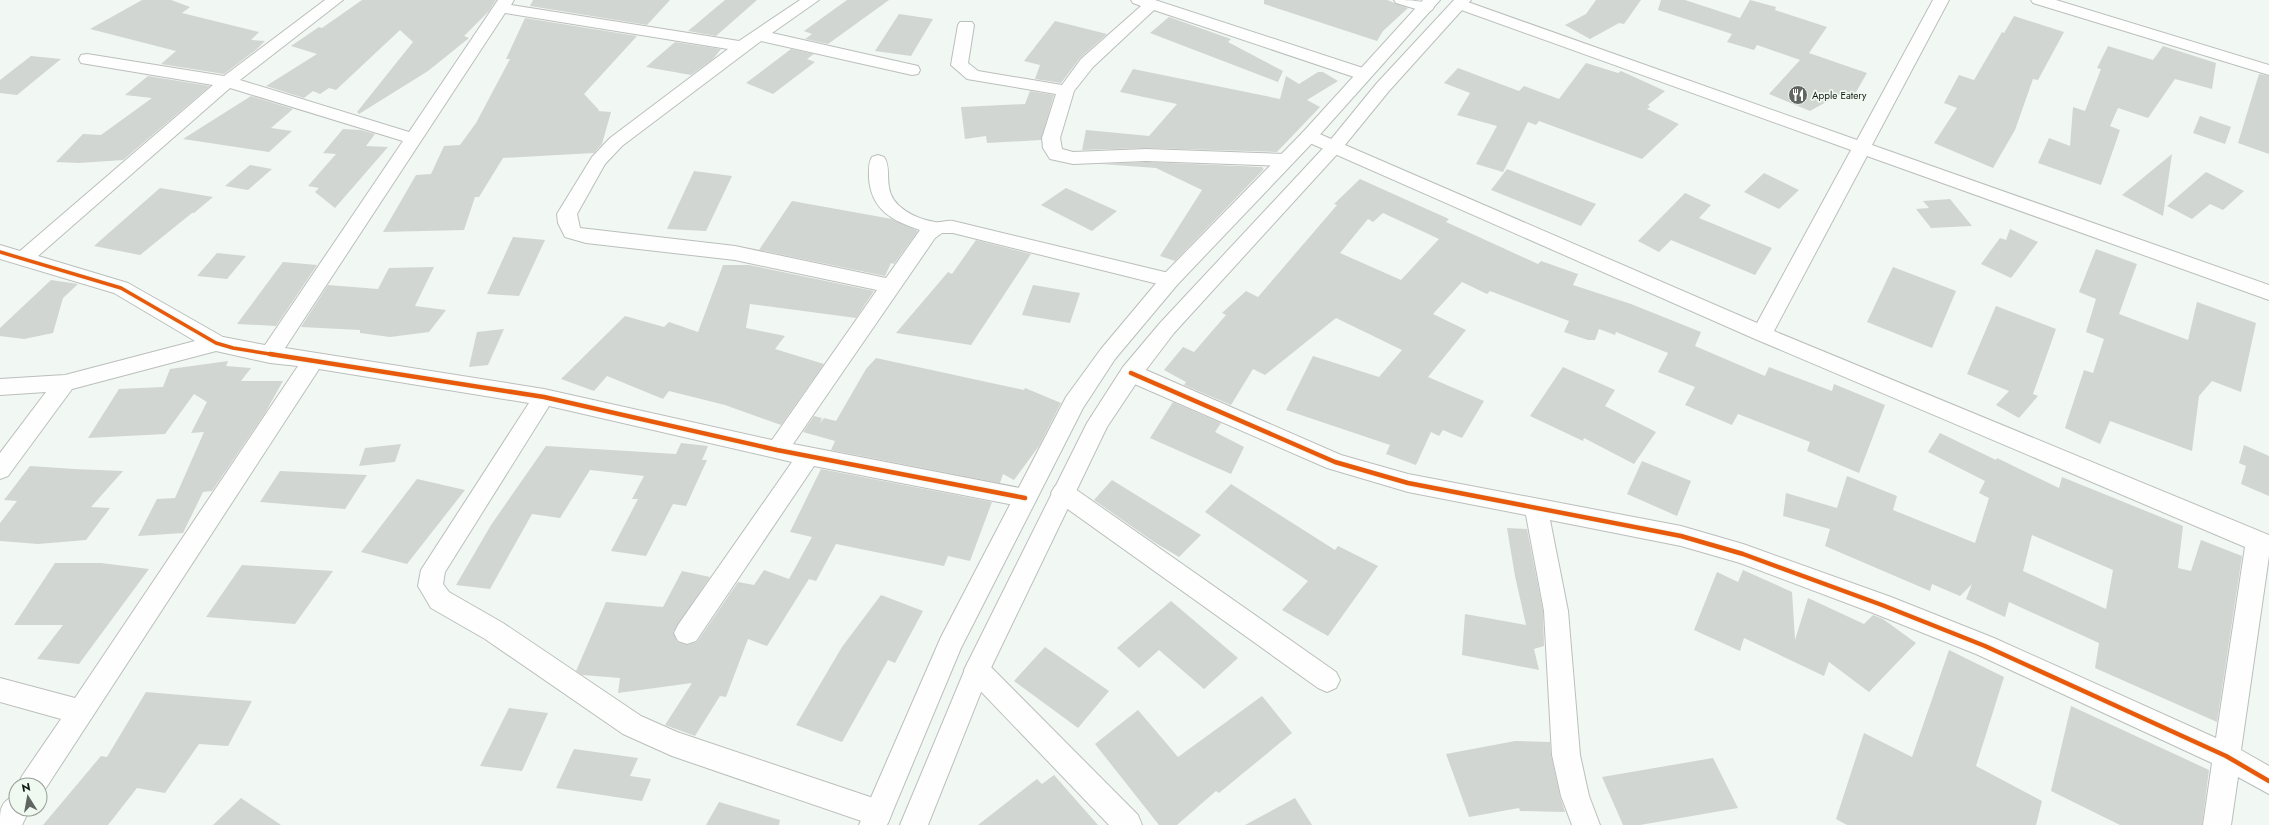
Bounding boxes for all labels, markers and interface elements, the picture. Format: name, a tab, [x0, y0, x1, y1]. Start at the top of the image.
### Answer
restaurant icon: Apple Eatery	[1787, 84, 1809, 106]
place label: Apple Eatery	[1812, 88, 1867, 103]
north arrow	[8, 777, 48, 817]
text: N	[20, 778, 32, 796]

